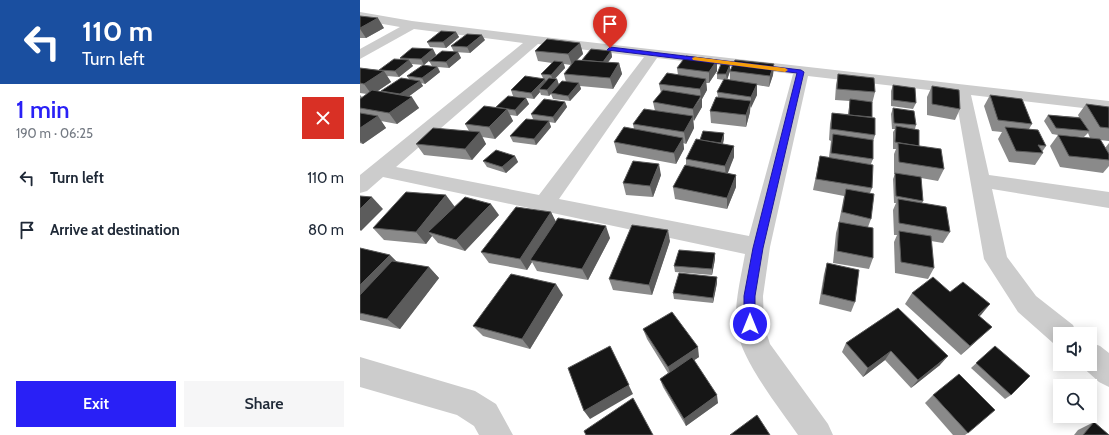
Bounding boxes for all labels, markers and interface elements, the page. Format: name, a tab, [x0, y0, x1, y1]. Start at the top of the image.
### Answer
pin	[593, 7.0, 627, 48]
icon: arrive	[599, 13, 621, 35]
text: 110 m	[82, 14, 153, 48]
icon: left	[16, 16, 68, 68]
text: Turn left	[82, 48, 145, 70]
text: 1 min	[16, 95, 70, 124]
button: close	[302, 97, 344, 139]
text: 190 m · 06:25	[16, 125, 93, 141]
icon: left	[16, 167, 38, 189]
text: Turn left	[50, 169, 104, 187]
text: 110 m	[307, 169, 344, 187]
icon: arrive	[16, 219, 38, 241]
text: Arrive at destination	[50, 221, 180, 239]
text: 80 m	[308, 221, 344, 239]
position arrow	[729, 303, 771, 345]
map controls	[1053, 327, 1097, 423]
button: sound	[1053, 327, 1097, 371]
button: search	[1053, 379, 1097, 423]
button: Exit	[16, 381, 176, 427]
button: Share	[184, 381, 344, 427]

